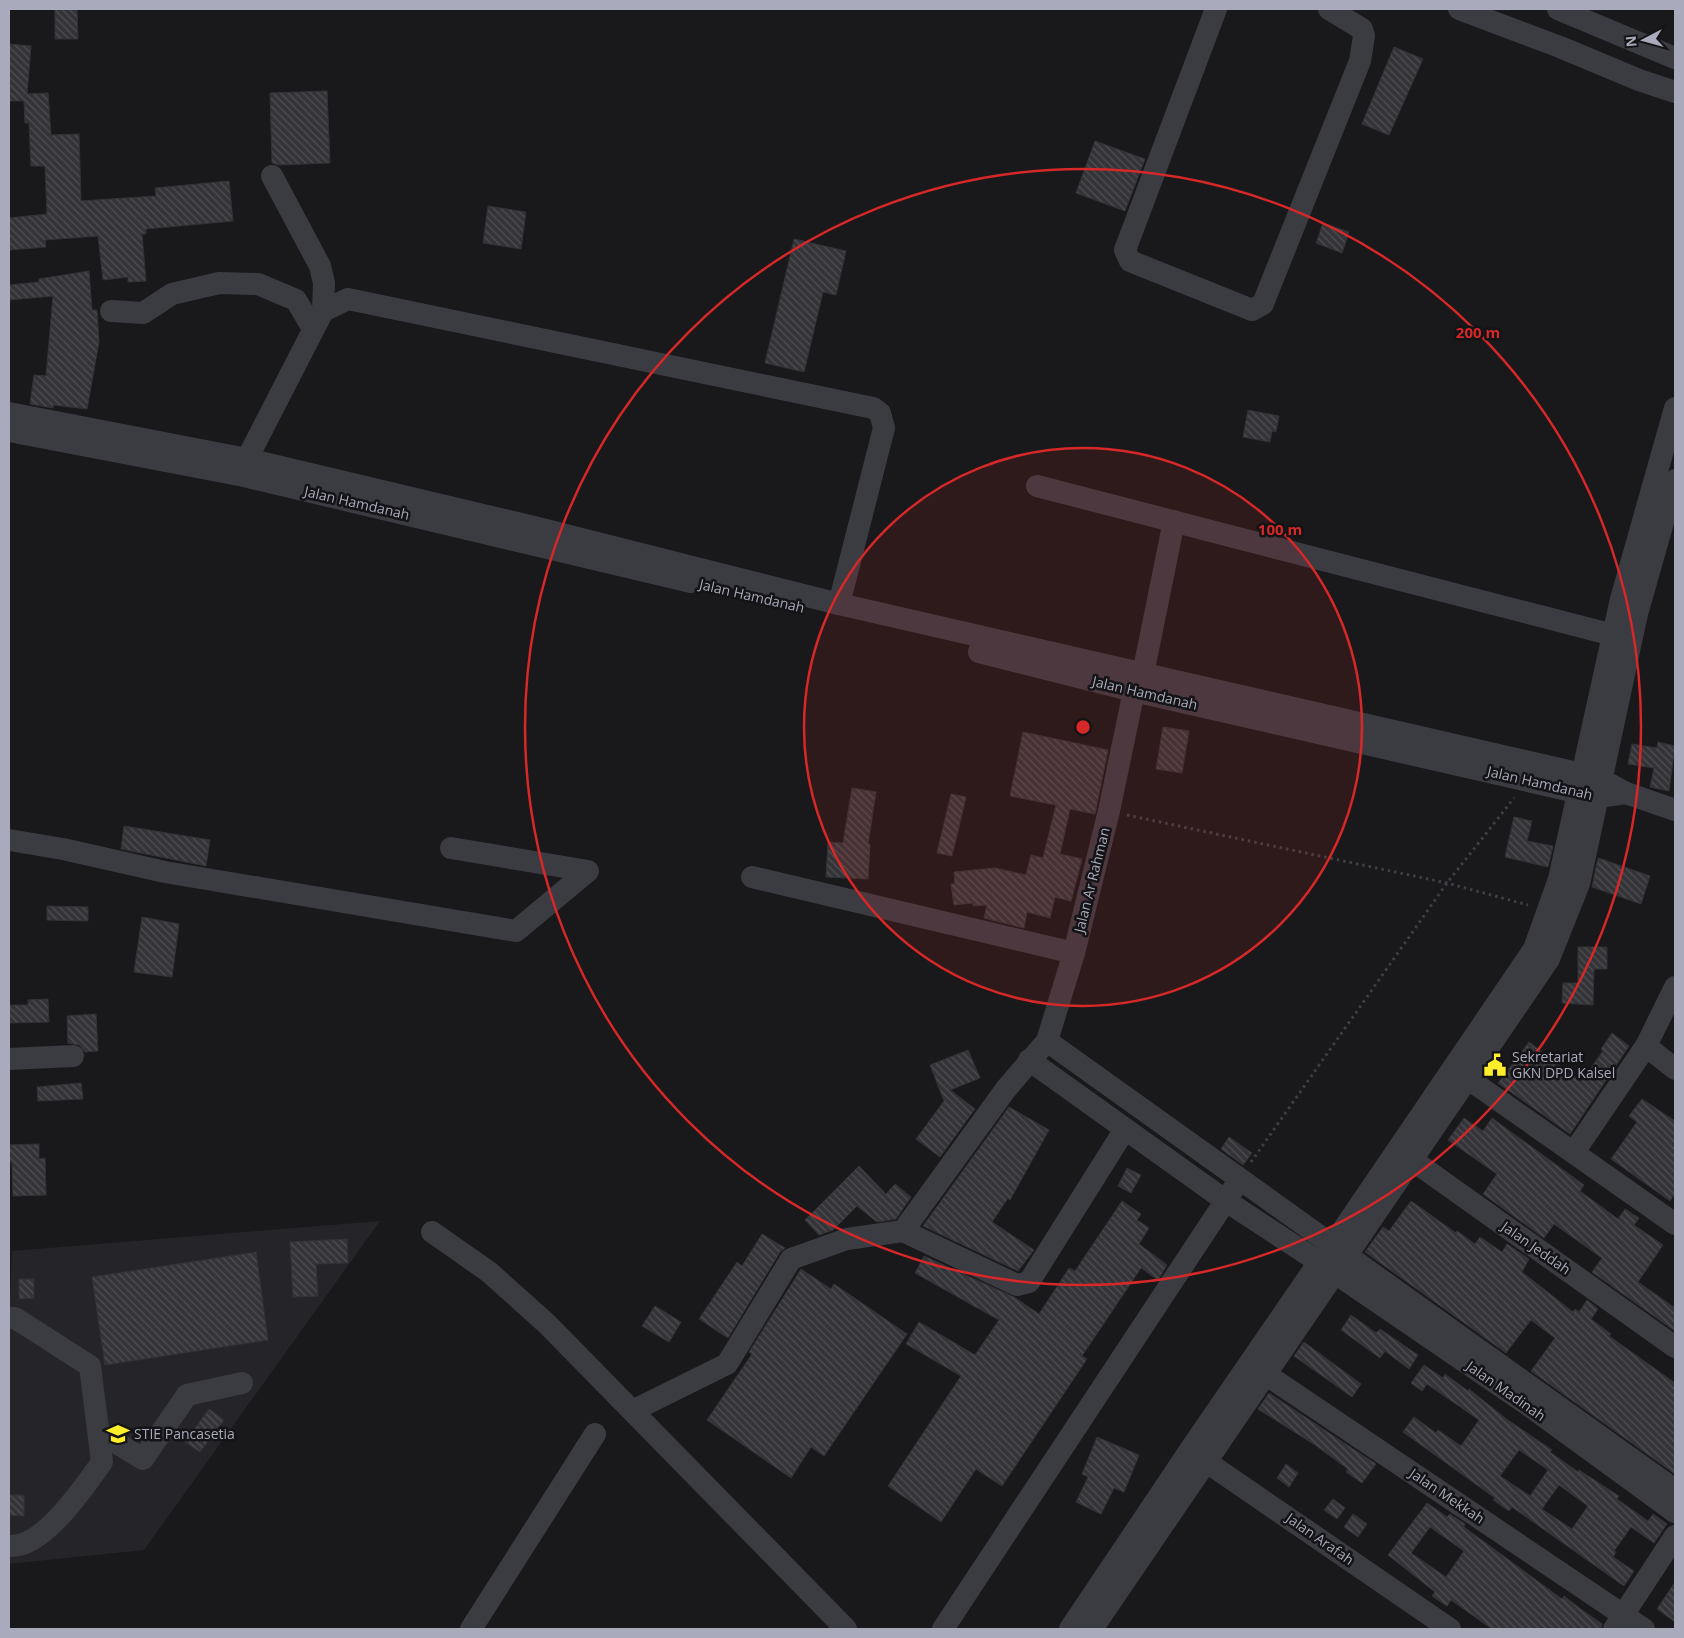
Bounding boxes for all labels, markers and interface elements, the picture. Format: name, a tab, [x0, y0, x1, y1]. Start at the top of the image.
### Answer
north arrow	[1619, 15, 1669, 65]
text: N	[1621, 35, 1641, 48]
text: 200 m	[1456, 322, 1500, 342]
street label: Jalan Hamdanah	[301, 481, 412, 524]
text: 100 m	[1258, 519, 1302, 539]
street label: Jalan Hamdanah	[696, 574, 807, 617]
street label: Jalan Hamdanah	[1089, 671, 1200, 714]
centre of rings	[1074, 718, 1092, 736]
street label: Jalan Hamdanah	[1484, 761, 1595, 804]
street label: Jalan Ar Rahman	[1069, 825, 1114, 936]
place label: Sekretariat GKN DPD Kalsel	[1512, 1047, 1615, 1082]
public building icon: Sekretariat GKN DPD Kalsel	[1482, 1052, 1508, 1078]
street label: Jalan Jeddah	[1496, 1216, 1575, 1278]
street label: Jalan Madinah	[1461, 1355, 1550, 1425]
school or university icon: STIE Pancasetia	[105, 1421, 131, 1447]
place label: STIE Pancasetia	[134, 1424, 235, 1443]
street label: Jalan Mekkah	[1404, 1462, 1488, 1528]
street label: Jalan Arafah	[1281, 1507, 1358, 1569]

